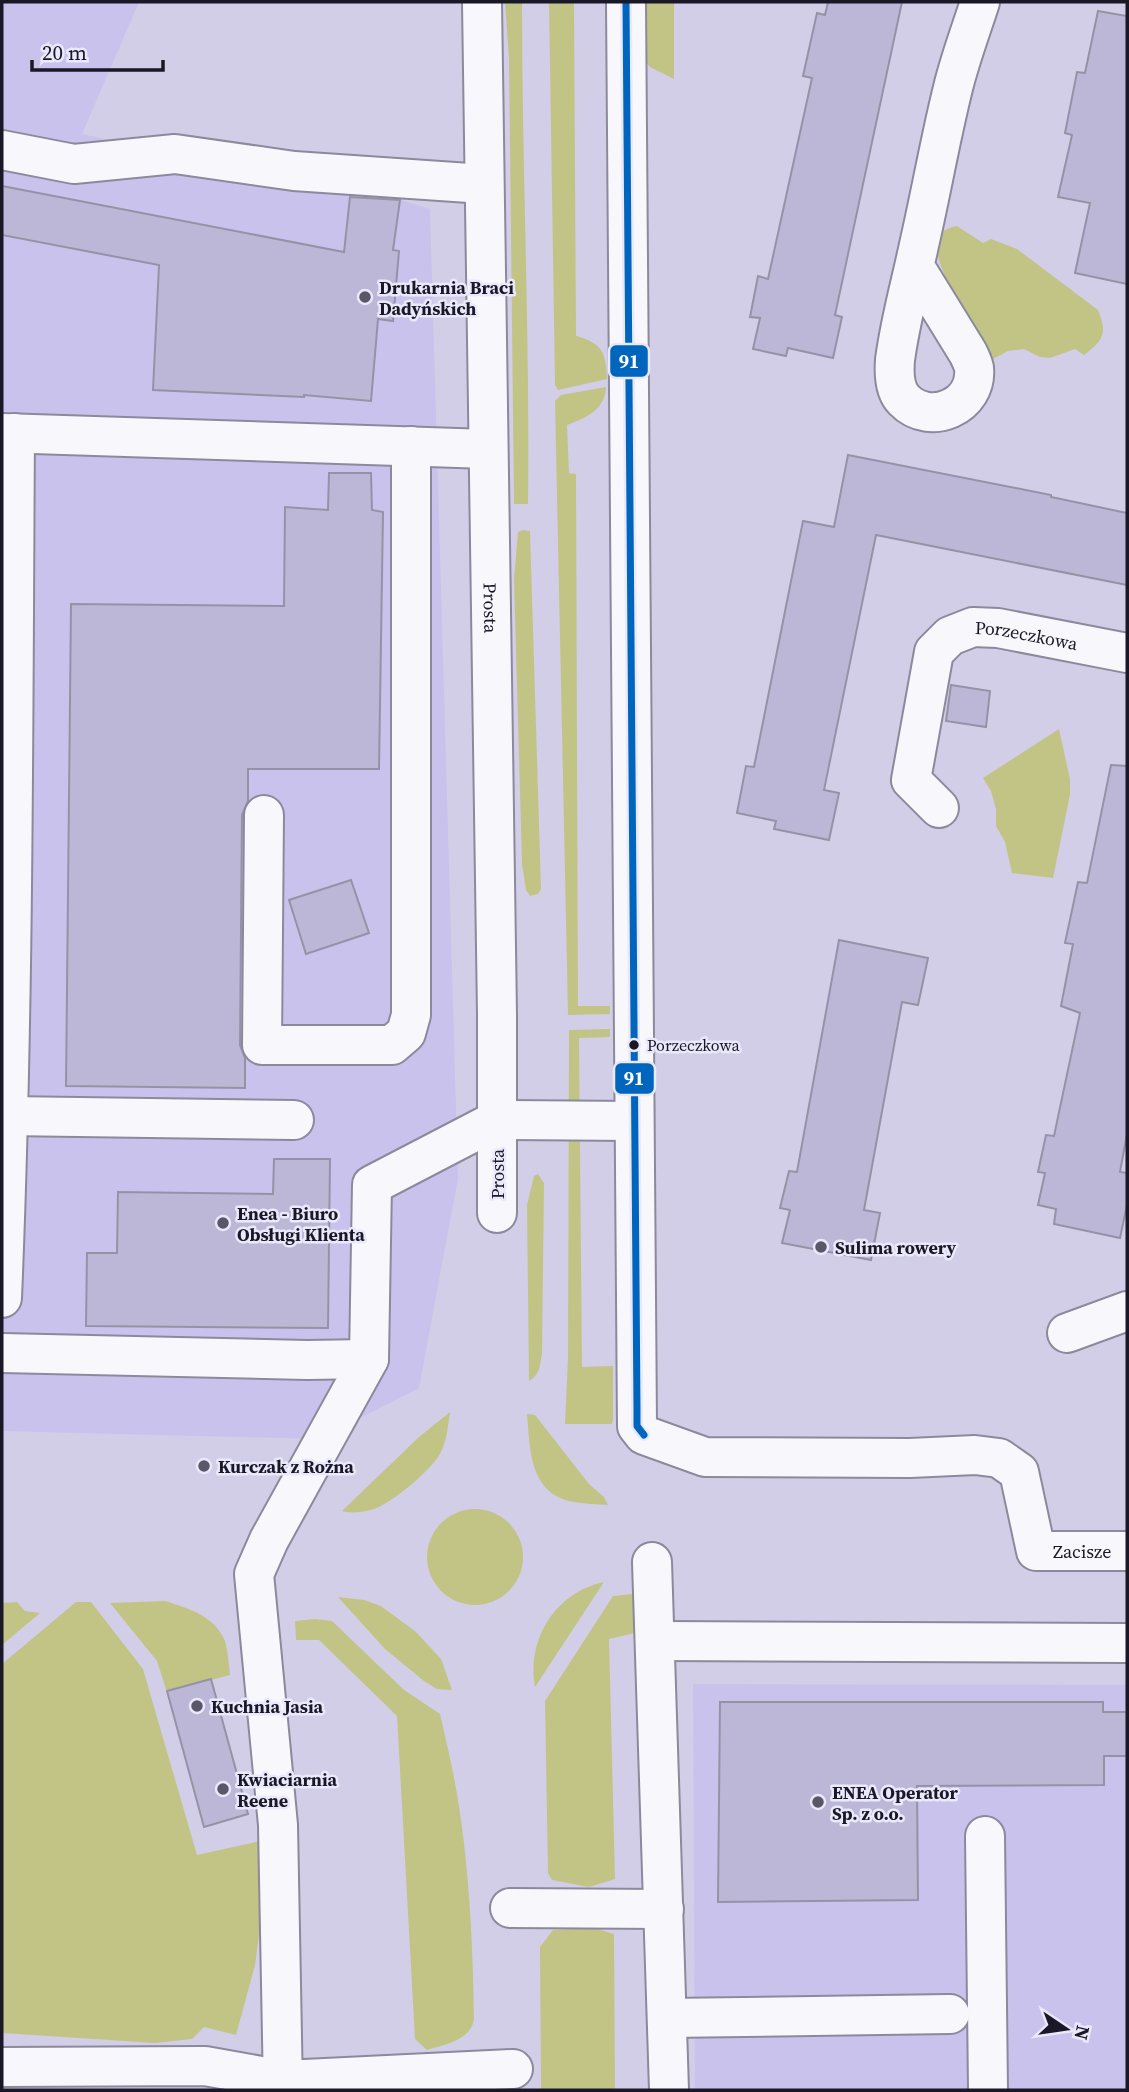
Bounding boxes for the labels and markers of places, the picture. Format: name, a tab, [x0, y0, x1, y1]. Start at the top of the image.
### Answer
place label: Drukarnia Braci Dadyńskich	[379, 275, 514, 321]
marker: Drukarnia Braci Dadyńskich	[357, 289, 373, 305]
place label: Porzeczkowa	[647, 1034, 740, 1056]
marker: Porzeczkowa	[627, 1038, 641, 1052]
place label: Enea - Biuro Obsługi Klienta	[237, 1201, 365, 1247]
marker: Enea - Biuro Obsługi Klienta	[215, 1215, 231, 1231]
place label: Sulima rowery	[835, 1235, 956, 1260]
marker: Sulima rowery	[813, 1239, 829, 1255]
place label: Kurczak z Rożna	[218, 1454, 354, 1479]
marker: Kurczak z Rożna	[196, 1458, 212, 1474]
place label: Kuchnia Jasia	[211, 1694, 324, 1719]
marker: Kuchnia Jasia	[189, 1698, 205, 1714]
place label: Kwiaciarnia Reene	[237, 1767, 338, 1813]
place label: ENEA Operator Sp. z o.o.	[832, 1780, 959, 1826]
marker: Kwiaciarnia Reene	[215, 1781, 231, 1797]
marker: ENEA Operator Sp. z o.o.	[810, 1794, 826, 1810]

